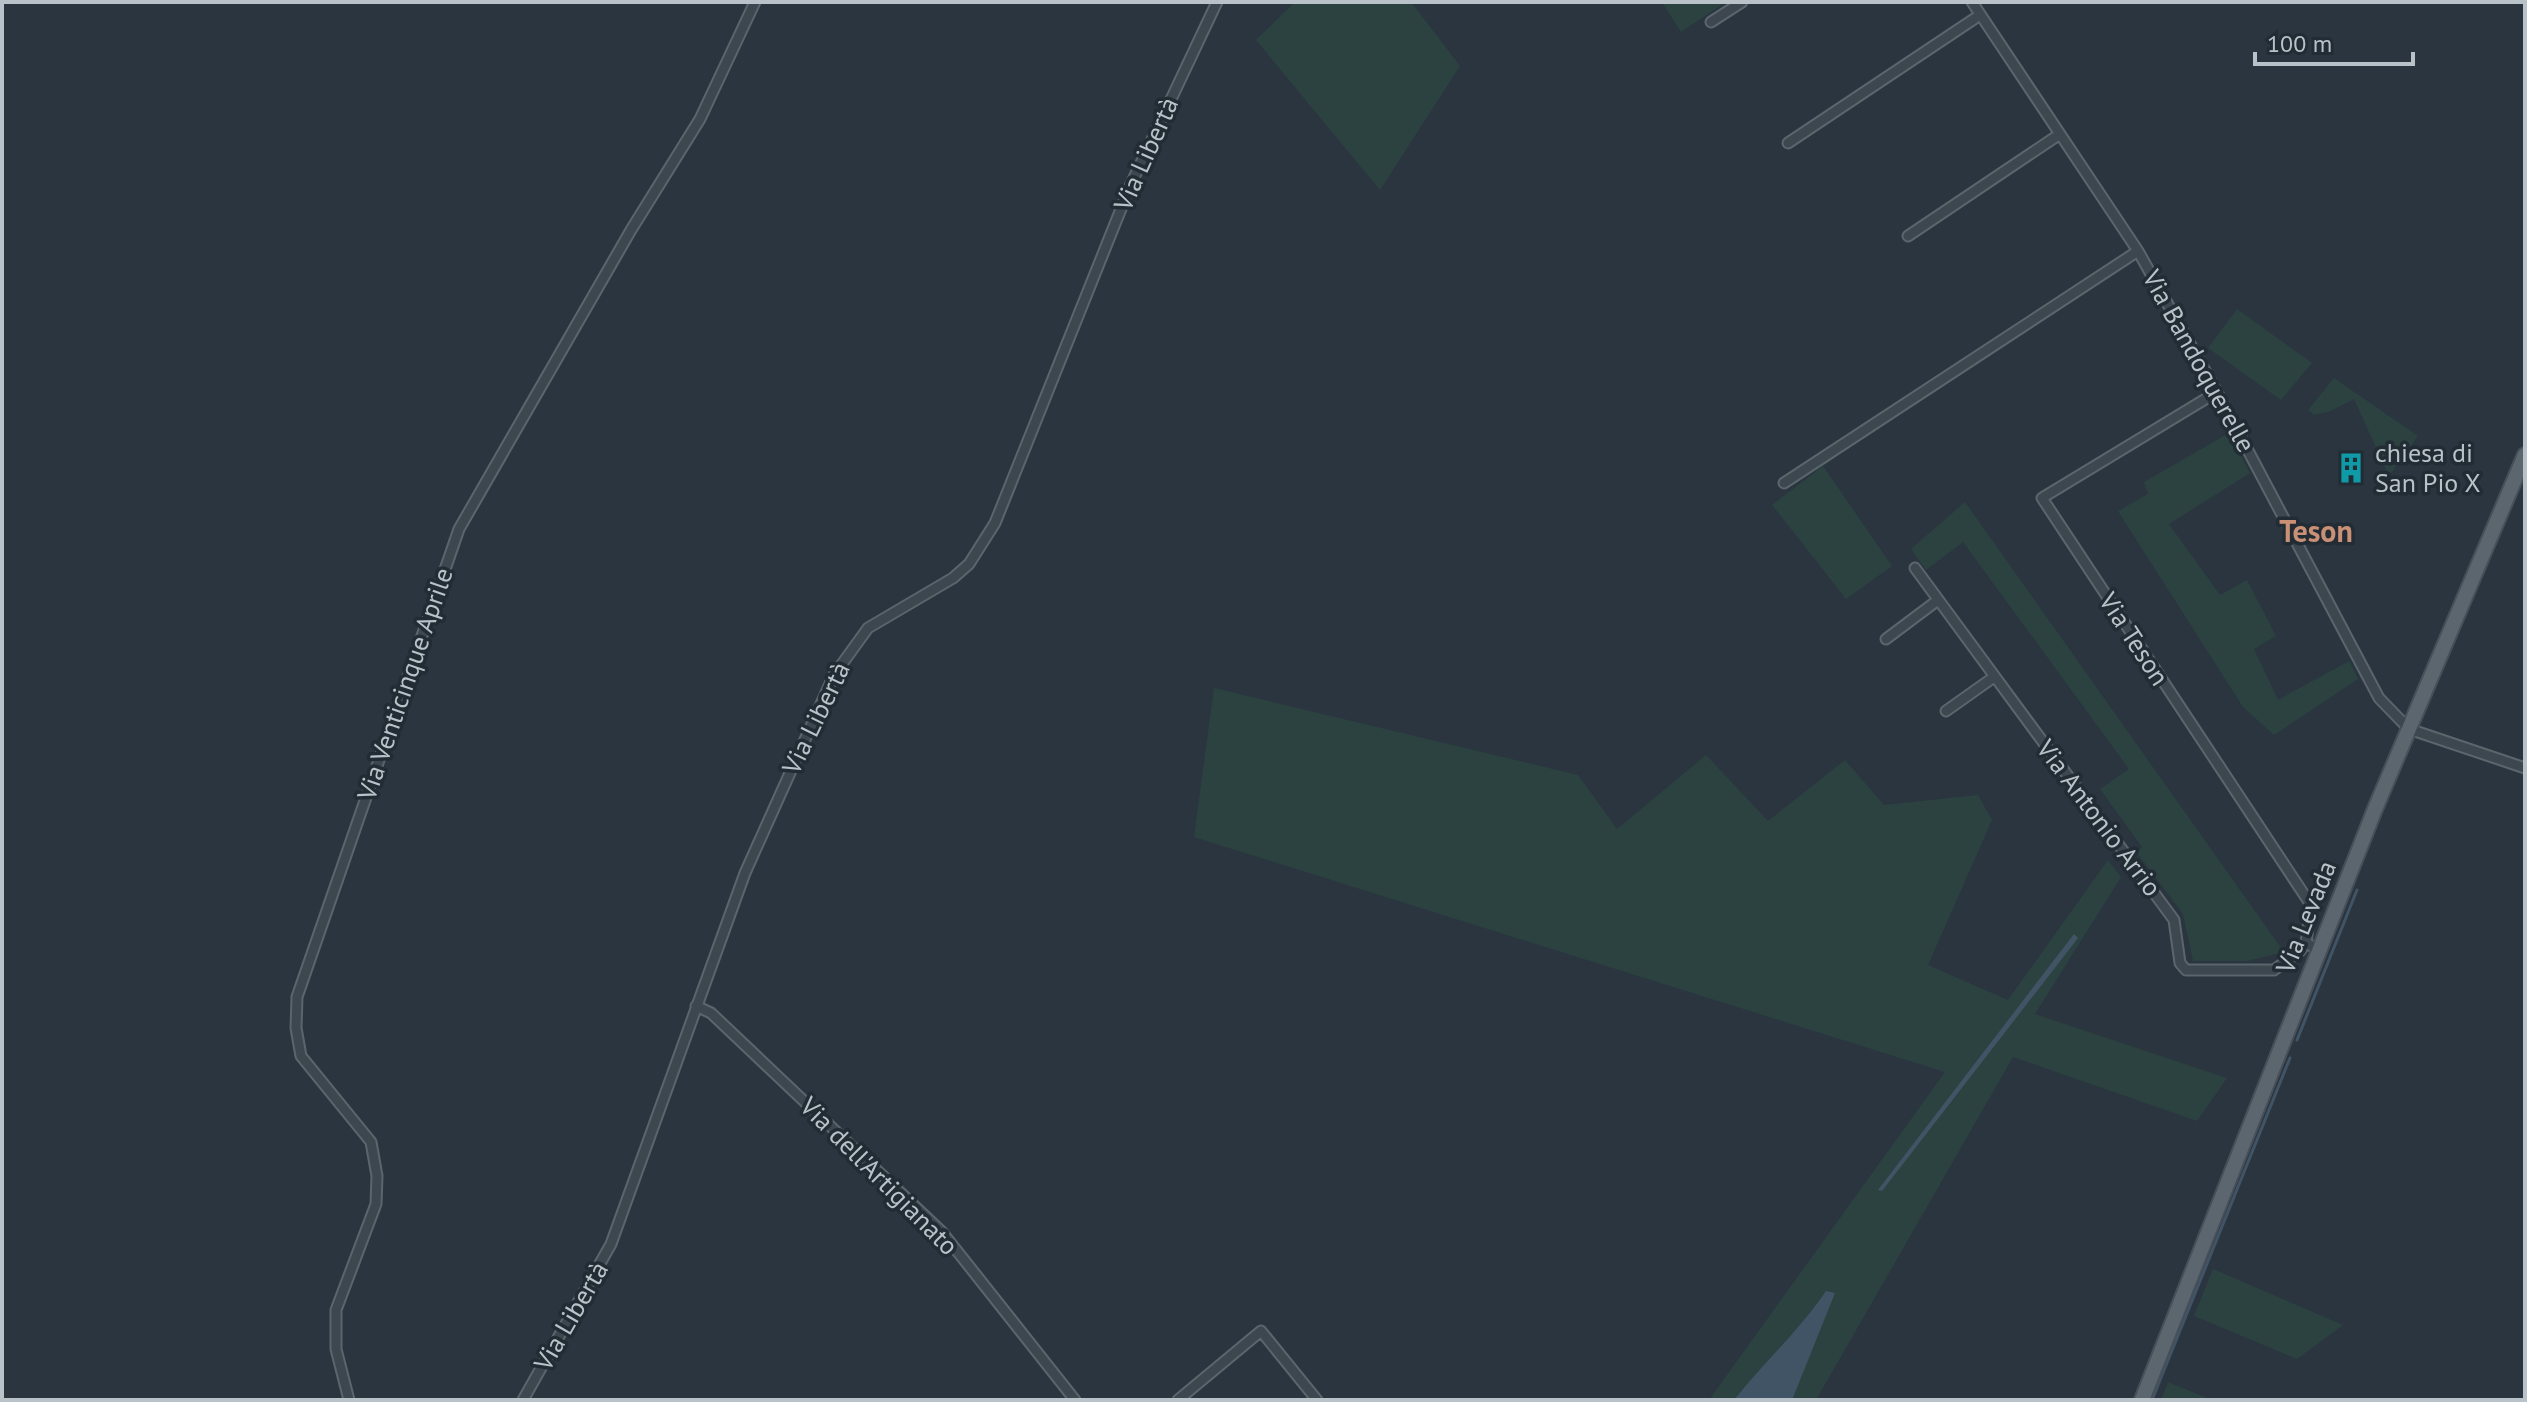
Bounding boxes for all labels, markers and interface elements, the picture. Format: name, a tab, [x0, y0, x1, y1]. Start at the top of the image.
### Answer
scale bar	[2255, 16, 2413, 66]
text: 100 m	[2267, 28, 2332, 59]
street label: Via Libertà	[1106, 92, 1185, 216]
street label: Via Bandoquerelle	[2135, 263, 2263, 458]
place label: chiesa di San Pio X	[2375, 436, 2481, 499]
building icon: chiesa di San Pio X	[2334, 451, 2368, 485]
district label: Teson	[2279, 511, 2353, 550]
street label: Via Venticinque Aprile	[349, 563, 460, 805]
street label: Via Teson	[2092, 585, 2177, 691]
street label: Via Libertà	[774, 656, 857, 780]
street label: Via Antonio Arrio	[2029, 732, 2169, 903]
street label: Via Levada	[2268, 856, 2343, 979]
street label: Via dell'Artigianato	[793, 1089, 965, 1262]
street label: Via Libertà	[526, 1255, 615, 1377]

